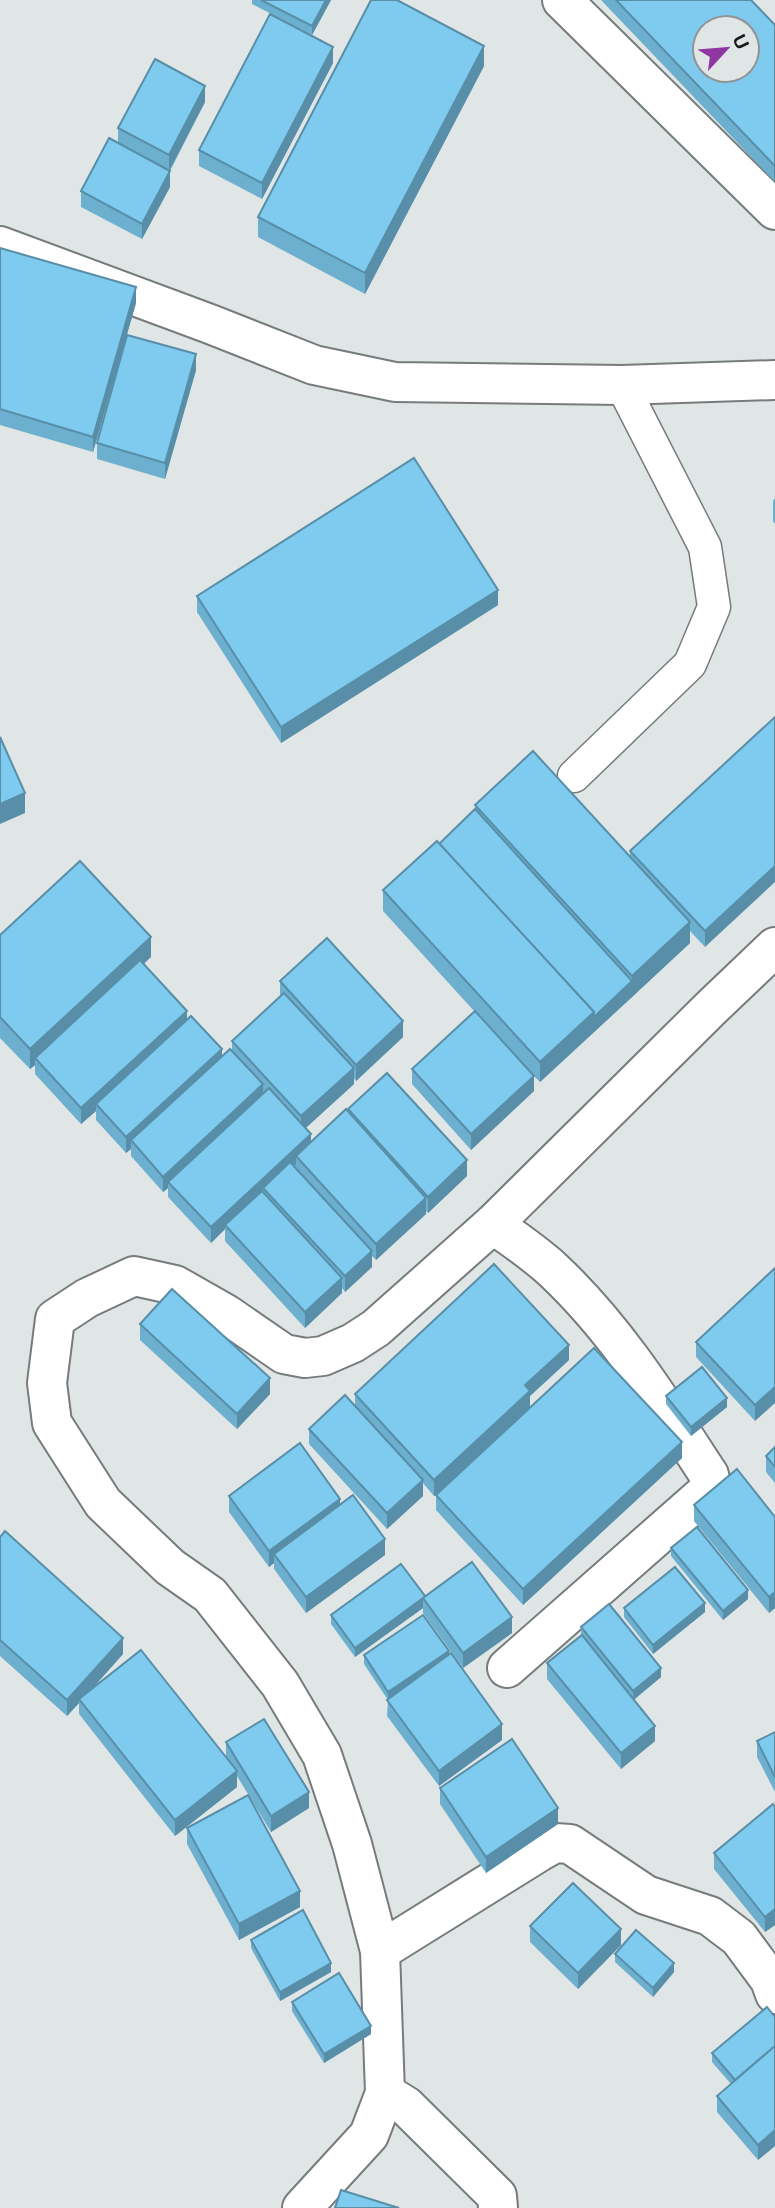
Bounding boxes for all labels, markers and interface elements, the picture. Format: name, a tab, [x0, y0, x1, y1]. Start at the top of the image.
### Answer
north arrow	[691, 14, 761, 84]
text: U	[728, 31, 753, 53]

